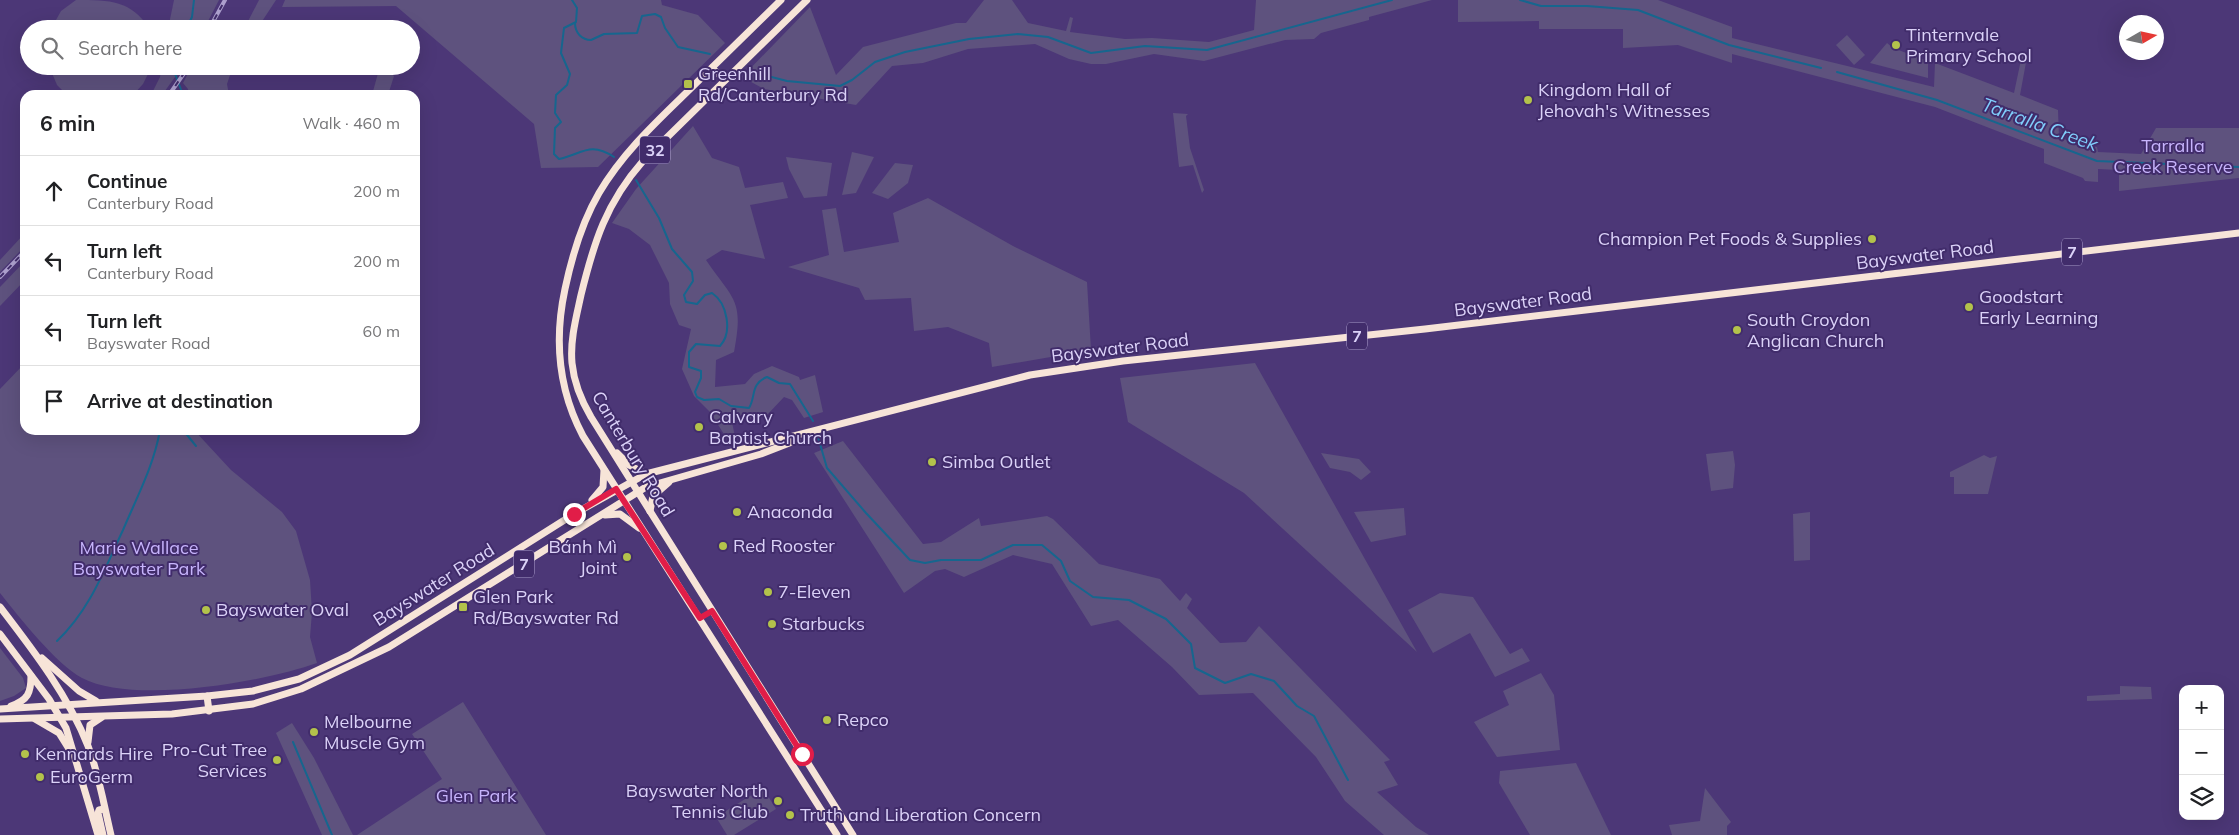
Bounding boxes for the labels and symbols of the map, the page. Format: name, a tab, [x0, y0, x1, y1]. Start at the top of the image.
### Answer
north arrow	[2119, 15, 2164, 60]
place label: Tinternvale Primary School	[1906, 23, 2032, 67]
marker: Tinternvale Primary School	[1890, 39, 1902, 51]
place label: Greenhill Rd/Canterbury Rd	[698, 62, 848, 106]
marker: Greenhill Rd/Canterbury Rd	[682, 78, 694, 90]
place label: Kingdom Hall of Jehovah's Witnesses	[1538, 78, 1710, 122]
water label: Tarralla Creek	[1979, 92, 2103, 157]
marker: Kingdom Hall of Jehovah's Witnesses	[1522, 94, 1534, 106]
park label: Tarralla Creek Reserve	[2113, 134, 2233, 178]
road number: 32	[640, 136, 670, 164]
place label: Champion Pet Foods & Supplies	[1598, 227, 1862, 250]
marker: Champion Pet Foods & Supplies	[1866, 233, 1878, 245]
street label: Bayswater Road	[1855, 235, 1995, 274]
road number: 7	[2062, 238, 2082, 266]
street label: Bayswater Road	[1453, 282, 1593, 321]
place label: Goodstart Early Learning	[1979, 285, 2098, 329]
marker: Goodstart Early Learning	[1963, 301, 1975, 313]
place label: South Croydon Anglican Church	[1747, 308, 1884, 352]
road number: 7	[1347, 322, 1367, 350]
marker: South Croydon Anglican Church	[1731, 324, 1743, 336]
street label: Bayswater Road	[1050, 328, 1190, 367]
street label: Canterbury Road	[587, 387, 680, 521]
place label: Calvary Baptist Church	[709, 405, 832, 449]
marker: Calvary Baptist Church	[693, 421, 705, 433]
place label: Simba Outlet	[942, 450, 1051, 473]
marker: Simba Outlet	[926, 456, 938, 468]
place label: Anaconda	[747, 500, 833, 523]
route end	[563, 503, 586, 526]
marker: Anaconda	[731, 506, 743, 518]
place label: Red Rooster	[733, 534, 835, 557]
place label: Bánh Mì Joint	[548, 535, 617, 579]
park label: Marie Wallace Bayswater Park	[73, 536, 206, 580]
street label: Bayswater Road	[369, 538, 499, 631]
marker: Red Rooster	[717, 540, 729, 552]
road number: 7	[514, 550, 534, 578]
marker: Bánh Mì Joint	[621, 551, 633, 563]
place label: 7-Eleven	[778, 580, 851, 603]
place label: Glen Park Rd/Bayswater Rd	[473, 585, 619, 629]
marker: 7-Eleven	[762, 586, 774, 598]
place label: Bayswater Oval	[216, 598, 349, 621]
marker: Glen Park Rd/Bayswater Rd	[457, 601, 469, 613]
marker: Bayswater Oval	[200, 604, 212, 616]
place label: Starbucks	[782, 612, 865, 635]
marker: Starbucks	[766, 618, 778, 630]
place label: Repco	[837, 708, 889, 731]
place label: Melbourne Muscle Gym	[324, 710, 425, 754]
marker: Repco	[821, 714, 833, 726]
marker: Melbourne Muscle Gym	[308, 726, 320, 738]
place label: Pro-Cut Tree Services	[162, 738, 267, 782]
place label: Kennards Hire	[35, 742, 153, 765]
route start	[791, 743, 814, 766]
marker: Kennards Hire	[19, 748, 31, 760]
marker: Pro-Cut Tree Services	[271, 754, 283, 766]
place label: EuroGerm	[50, 765, 133, 788]
marker: EuroGerm	[34, 771, 46, 783]
place label: Bayswater North Tennis Club	[626, 779, 768, 823]
park label: Glen Park	[436, 784, 517, 807]
marker: Bayswater North Tennis Club	[772, 795, 784, 807]
place label: Truth and Liberation Concern	[800, 803, 1041, 826]
marker: Truth and Liberation Concern	[784, 809, 796, 821]

